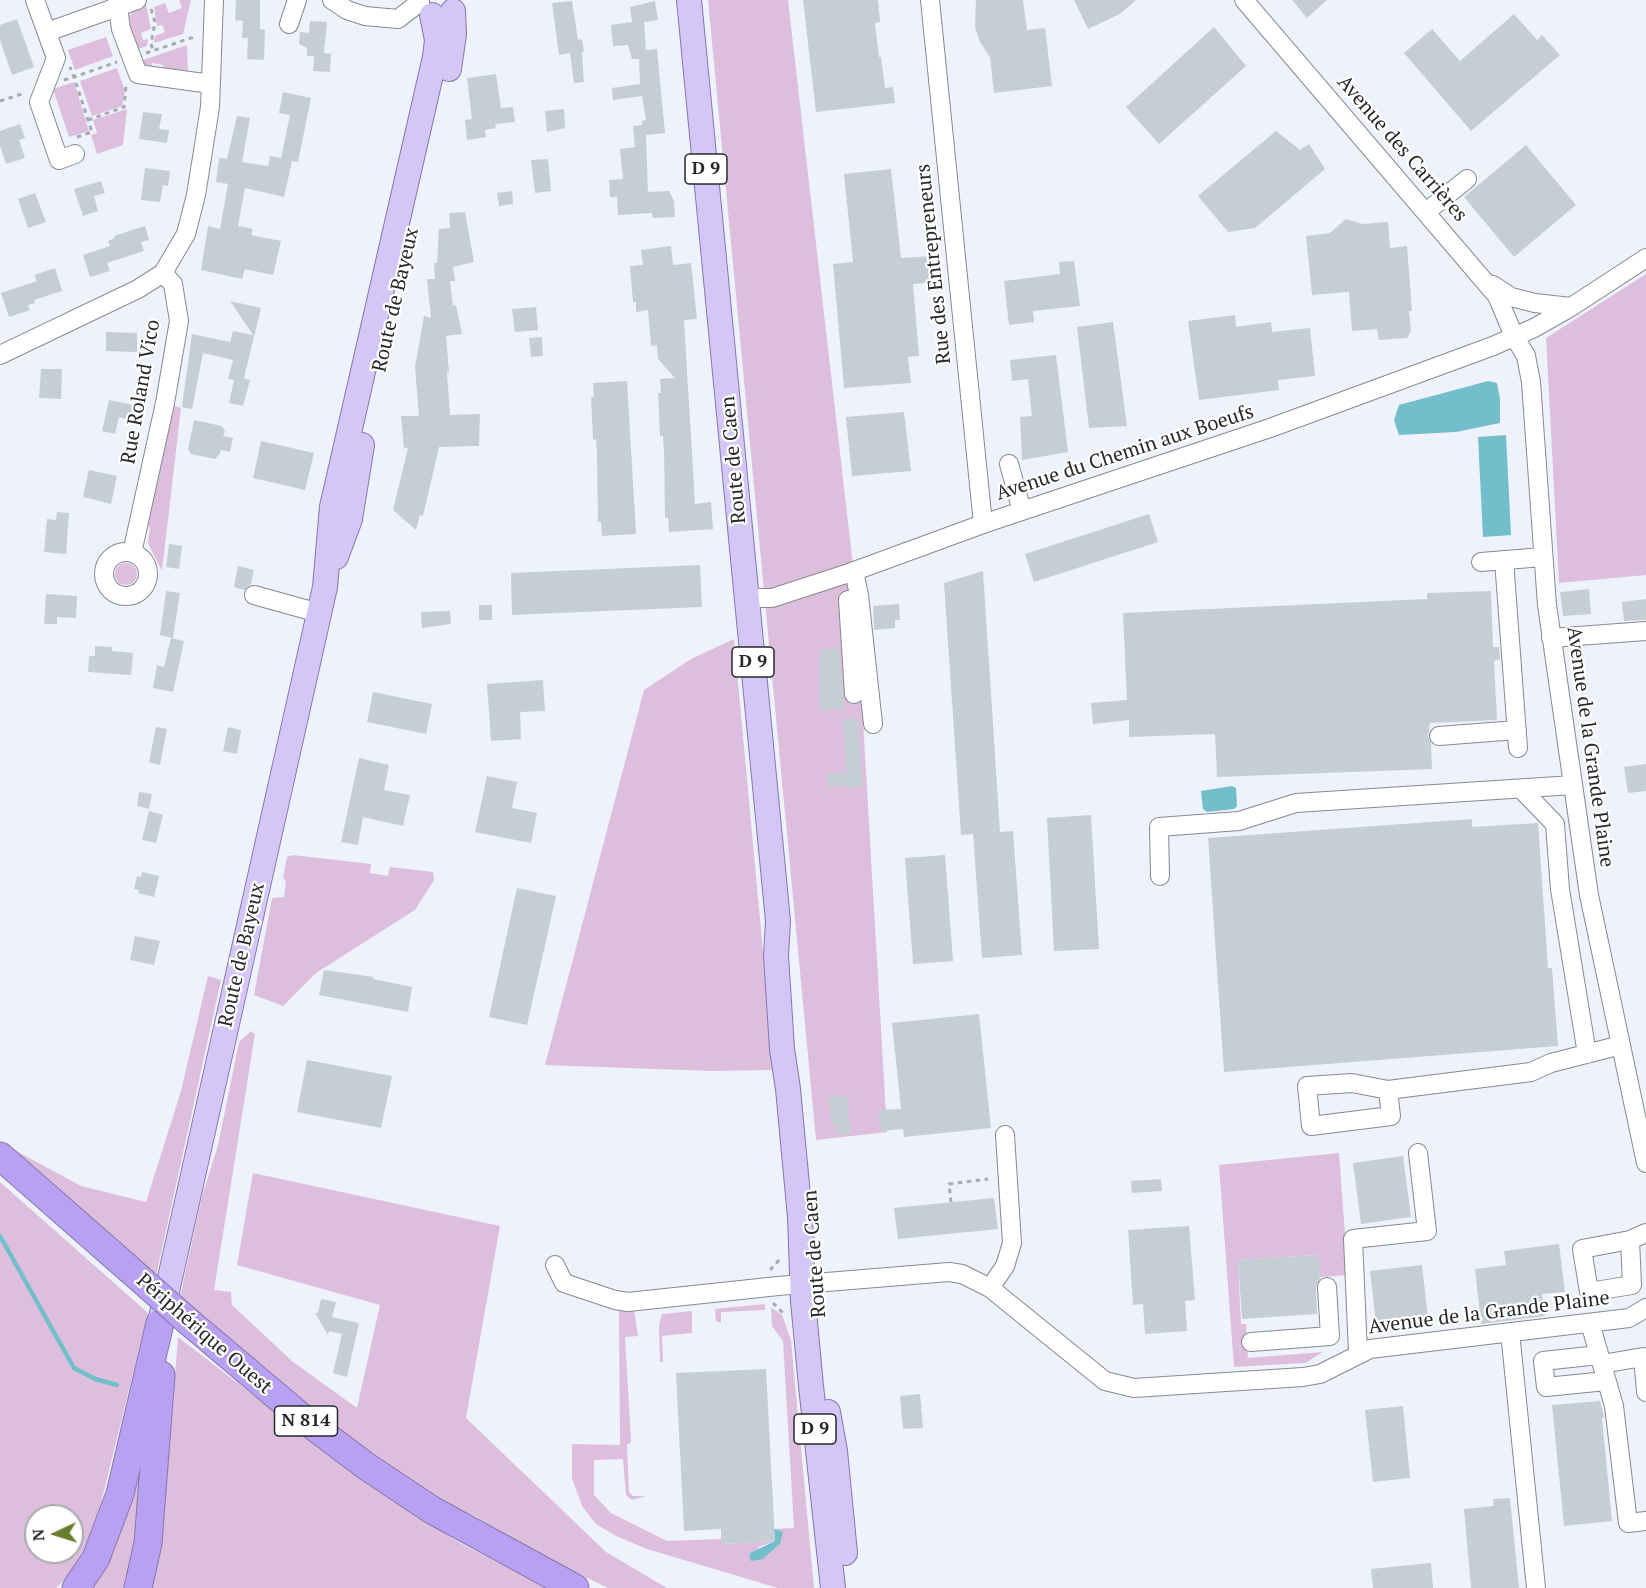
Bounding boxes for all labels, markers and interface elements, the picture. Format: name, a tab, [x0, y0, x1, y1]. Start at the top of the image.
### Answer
street label: Avenue des Carrières	[1332, 71, 1472, 227]
road number: D 9	[685, 154, 727, 184]
street label: Rue des Entrepreneurs	[912, 163, 956, 365]
street label: Route de Bayeux	[368, 226, 424, 374]
street label: Rue Roland Vico	[116, 318, 166, 466]
street label: Route de Caen	[716, 395, 752, 525]
street label: Avenue du Chemin aux Boeufs	[993, 400, 1257, 506]
street label: Avenue de la Grande Plaine	[1561, 625, 1619, 869]
road number: D 9	[732, 647, 774, 677]
street label: Route de Bayeux	[214, 881, 270, 1029]
street label: Route de Caen	[799, 1189, 831, 1319]
street label: Périphérique Ouest	[131, 1269, 277, 1399]
street label: Avenue de la Grande Plaine	[1367, 1286, 1611, 1340]
road number: N 814	[274, 1406, 338, 1436]
road number: D 9	[794, 1414, 836, 1444]
north arrow	[24, 1504, 84, 1564]
text: N	[27, 1528, 49, 1542]

